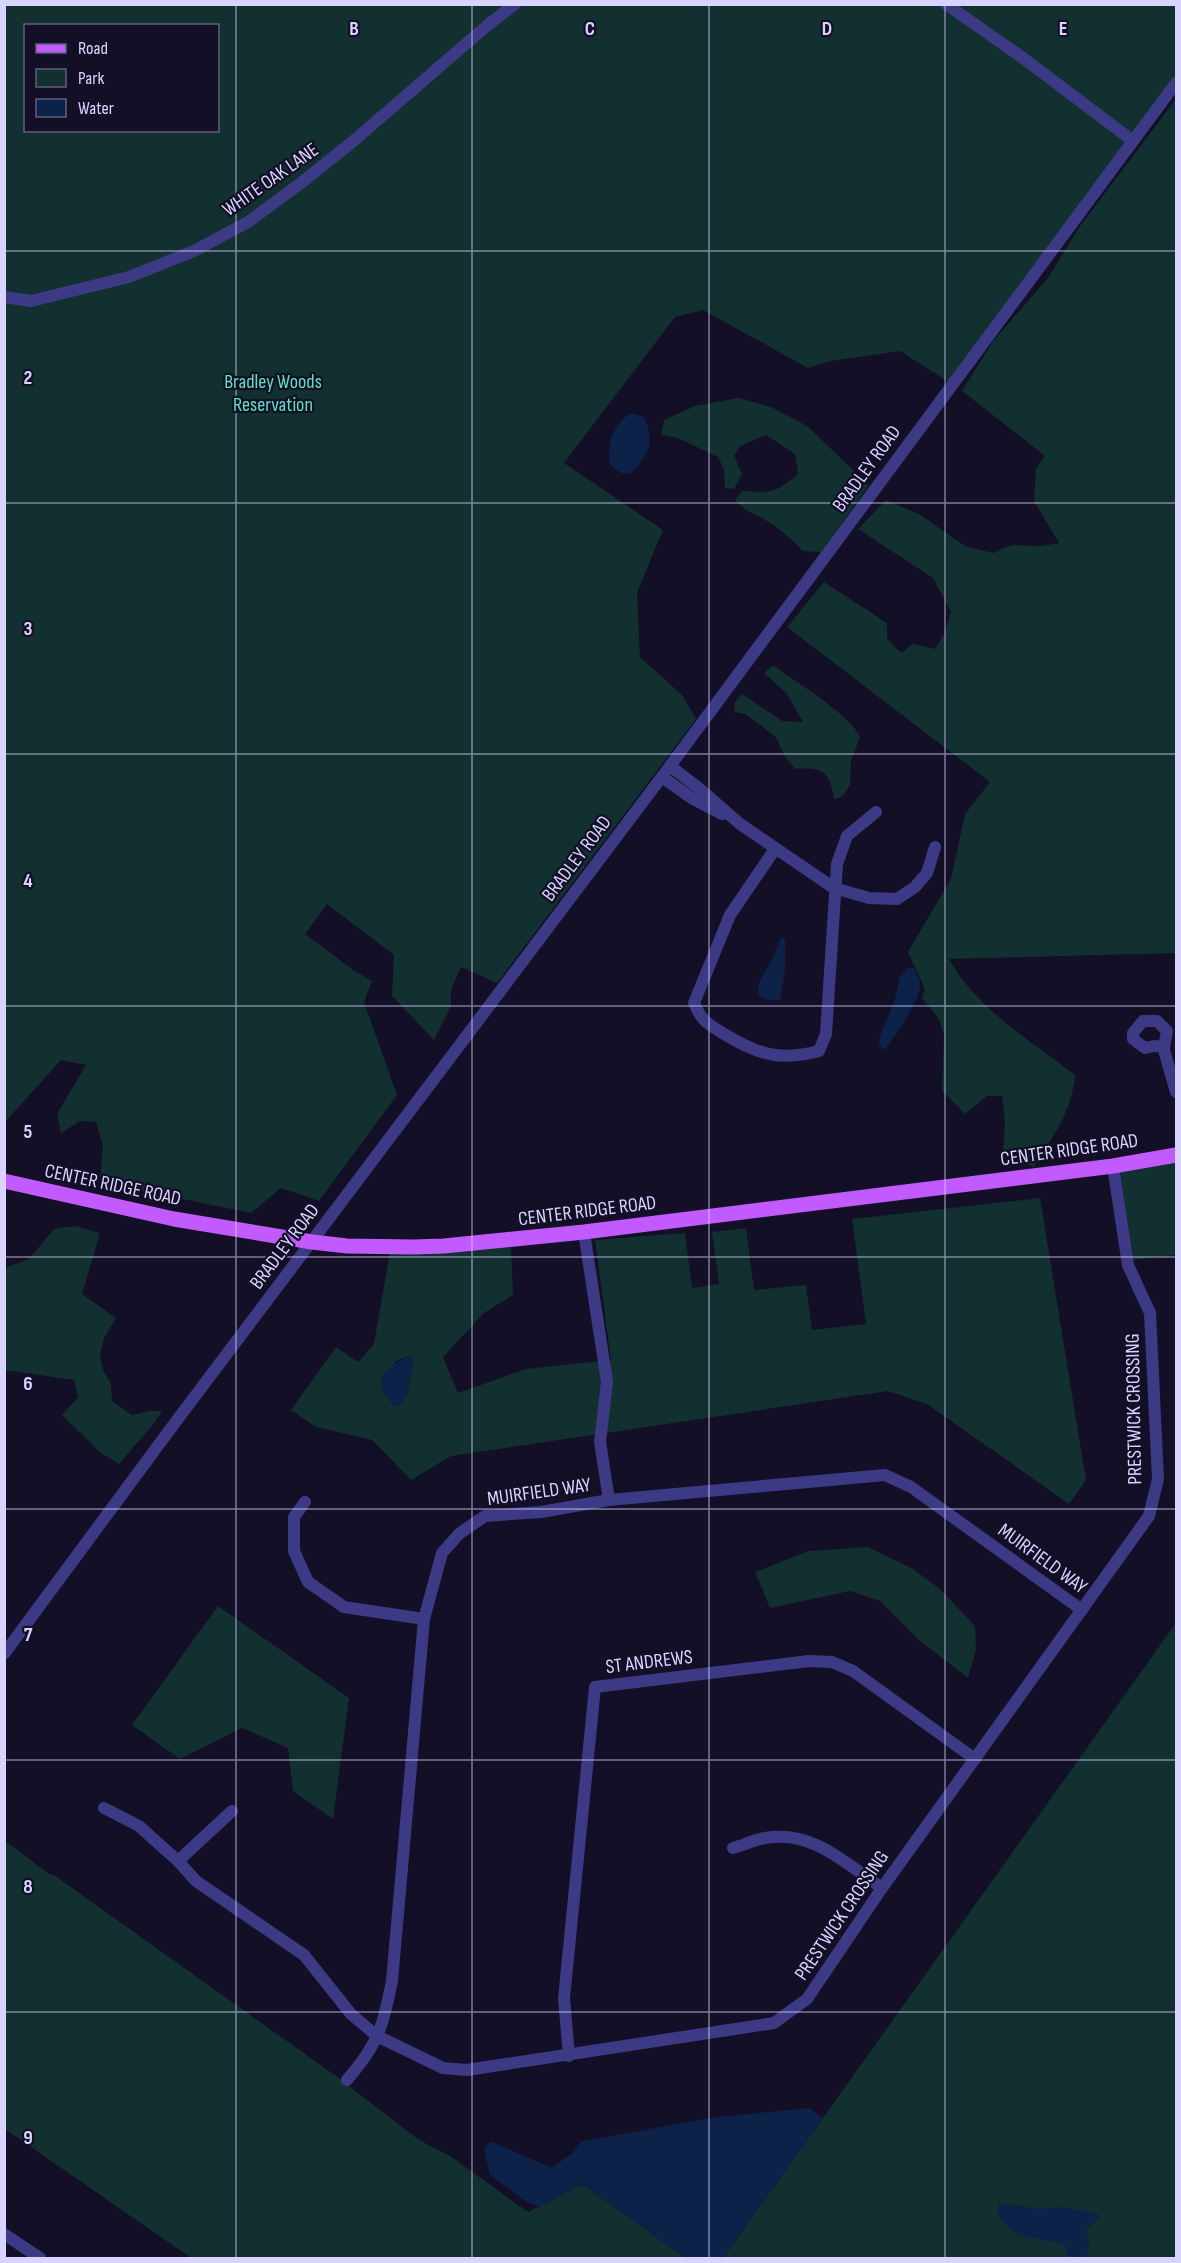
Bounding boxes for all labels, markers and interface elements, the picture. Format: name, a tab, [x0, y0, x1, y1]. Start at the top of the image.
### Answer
text: B	[349, 17, 359, 41]
text: C	[585, 17, 595, 41]
text: D	[822, 17, 832, 41]
text: E	[1059, 17, 1067, 41]
legend	[24, 24, 219, 132]
text: Road	[78, 38, 108, 59]
text: Park	[78, 68, 104, 89]
text: Water	[78, 98, 114, 119]
street label: WHITE OAK LANE	[218, 138, 323, 222]
text: 2	[24, 366, 32, 390]
park label: Bradley Woods Reservation	[224, 370, 322, 417]
street label: BRADLEY ROAD	[827, 421, 906, 516]
text: 3	[24, 617, 33, 641]
street label: BRADLEY ROAD	[537, 811, 617, 906]
text: 4	[23, 869, 33, 893]
text: 5	[24, 1120, 33, 1144]
street label: CENTER RIDGE ROAD	[999, 1128, 1140, 1172]
street label: CENTER RIDGE ROAD	[42, 1159, 183, 1211]
street label: CENTER RIDGE ROAD	[517, 1191, 657, 1231]
street label: BRADLEY ROAD	[245, 1199, 325, 1294]
street label: PRESTWICK CROSSING	[1121, 1333, 1147, 1485]
text: 6	[23, 1372, 33, 1396]
street label: MUIRFIELD WAY	[486, 1473, 593, 1511]
street label: MUIRFIELD WAY	[993, 1518, 1092, 1600]
text: 7	[24, 1623, 33, 1647]
street label: ST ANDREWS	[604, 1645, 694, 1679]
street label: PRESTWICK CROSSING	[790, 1846, 894, 1985]
text: 8	[23, 1875, 33, 1899]
text: 9	[23, 2126, 33, 2150]

